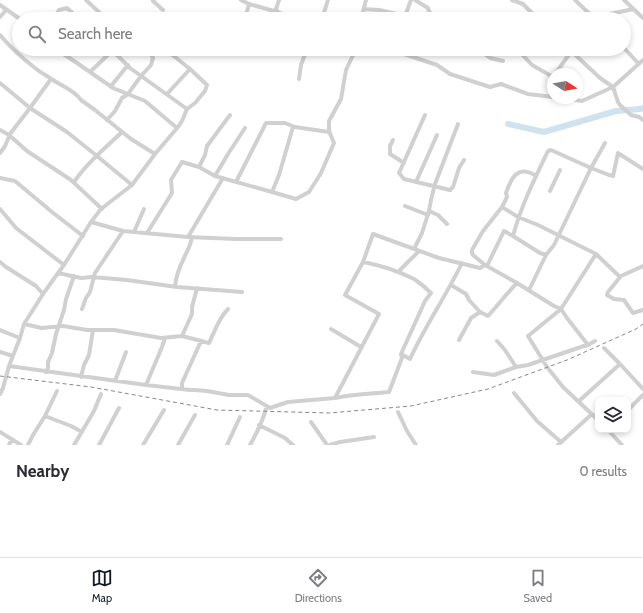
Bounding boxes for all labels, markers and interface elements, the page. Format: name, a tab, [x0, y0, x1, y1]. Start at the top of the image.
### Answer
search box	[12, 12, 631, 56]
icon: search	[26, 23, 48, 45]
text: Search here	[58, 25, 133, 43]
north arrow	[547, 68, 583, 104]
map controls	[595, 397, 631, 433]
button: layers	[595, 397, 631, 433]
text: Nearby	[16, 461, 69, 481]
text: 0 results	[579, 463, 627, 479]
tab: Map	[91, 567, 113, 605]
tab: Directions	[295, 567, 342, 605]
tab: Saved	[524, 567, 552, 605]

